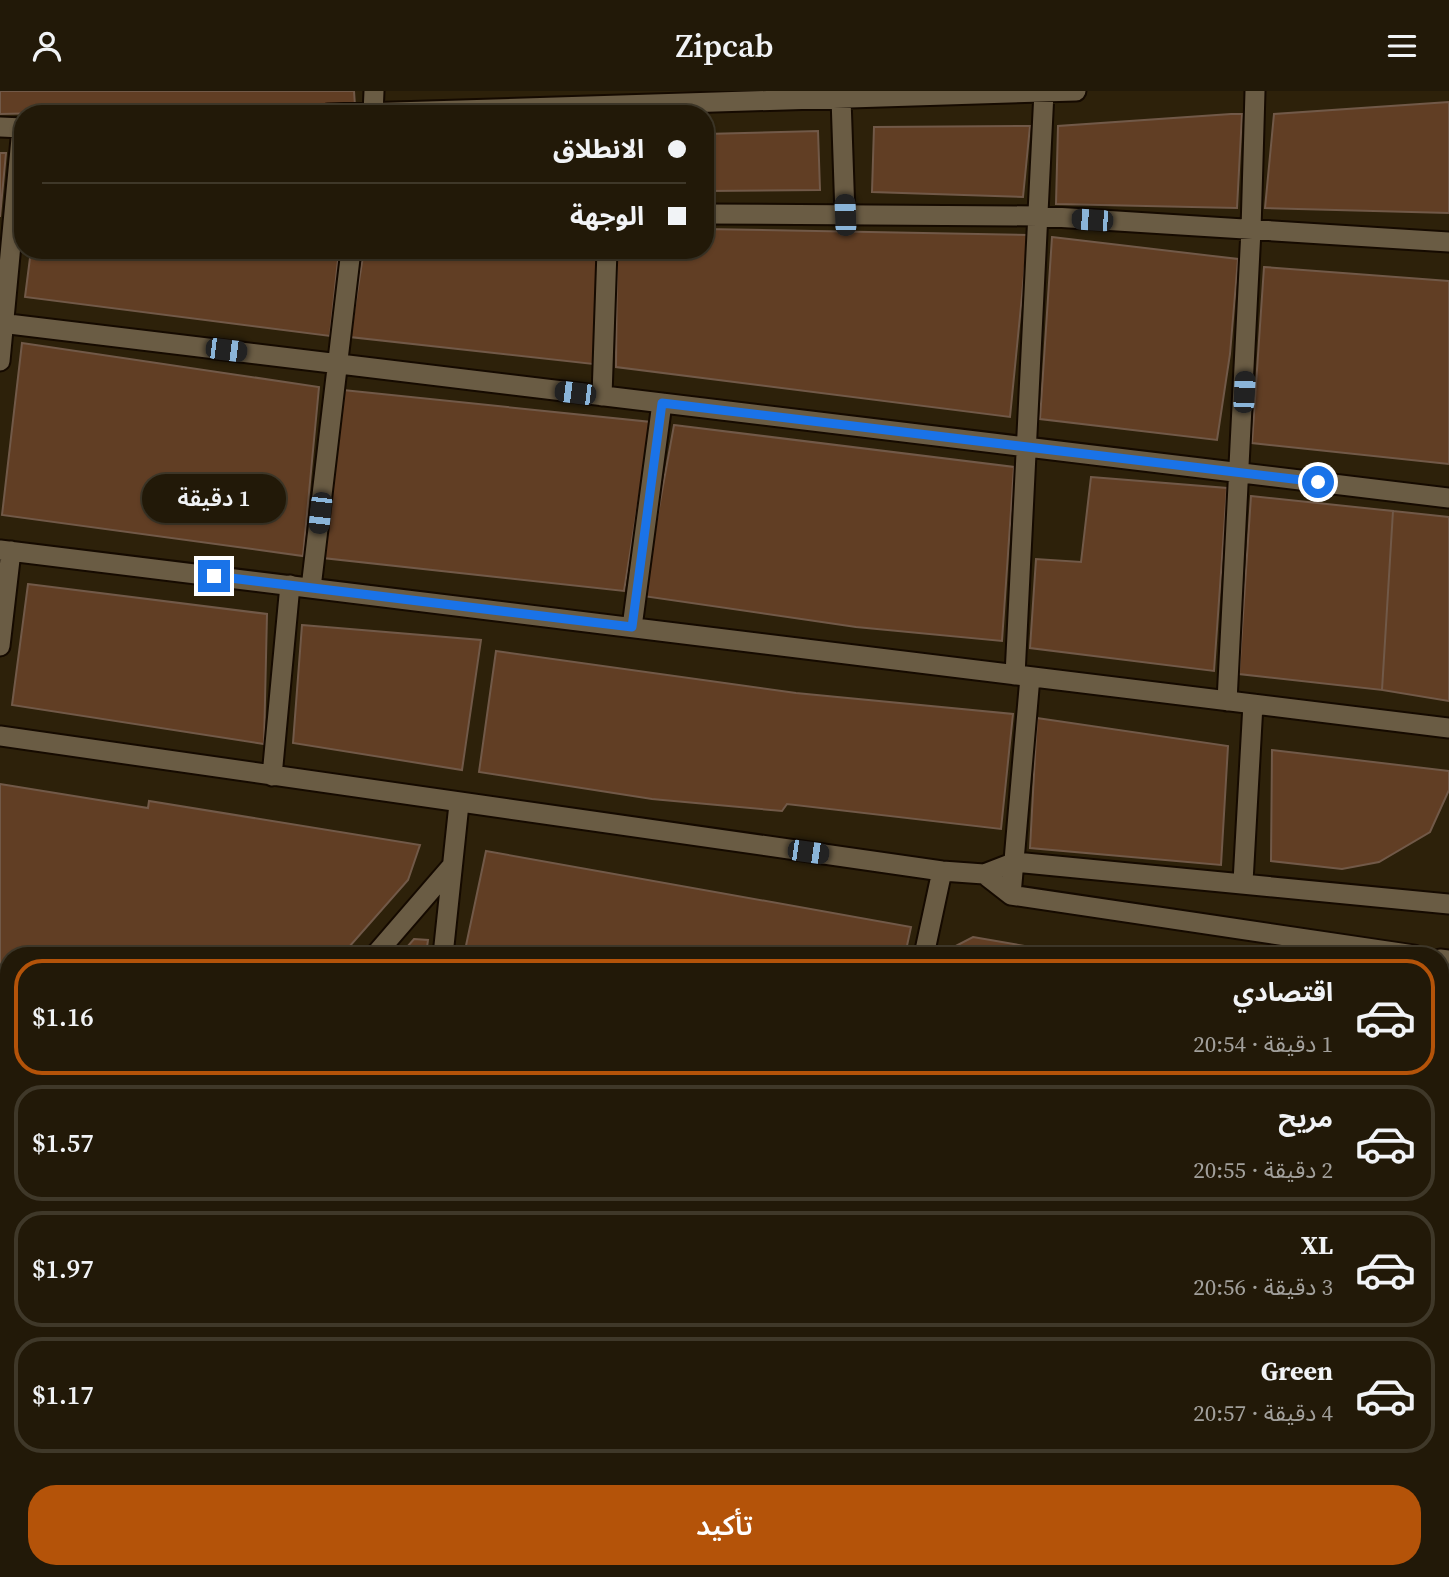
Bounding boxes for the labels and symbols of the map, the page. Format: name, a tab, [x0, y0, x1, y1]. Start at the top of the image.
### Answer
car	[834, 194, 857, 236]
car	[1071, 208, 1114, 232]
car	[204, 337, 249, 363]
car	[1233, 370, 1256, 414]
car	[553, 380, 598, 406]
route start	[1302, 466, 1334, 498]
callout: 1 دقيقة	[142, 475, 286, 524]
car	[308, 491, 333, 535]
route end	[198, 560, 230, 592]
car	[786, 839, 831, 865]

